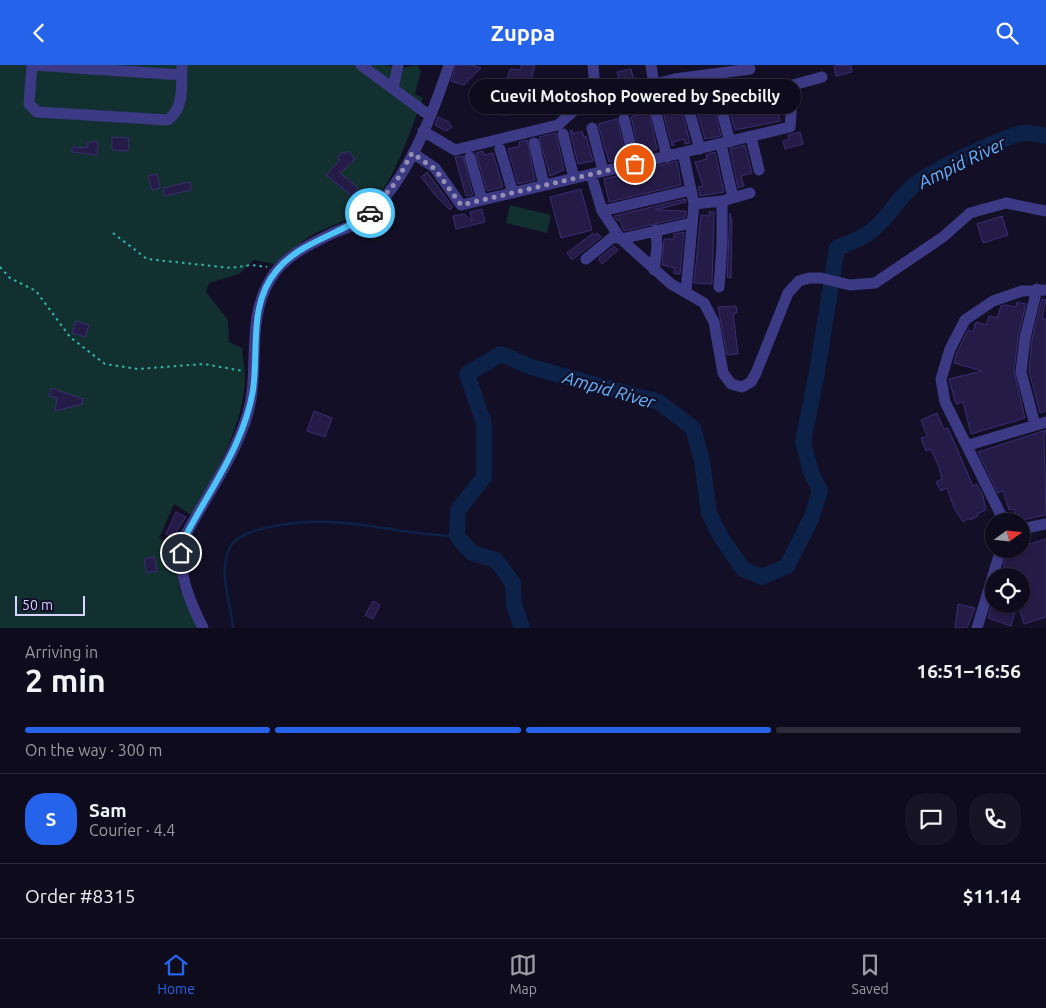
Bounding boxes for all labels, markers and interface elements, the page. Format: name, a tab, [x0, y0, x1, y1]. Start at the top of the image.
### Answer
icon: back	[25, 19, 53, 47]
icon: search	[993, 19, 1021, 47]
text: Zuppa	[491, 20, 555, 45]
callout: Cuevil Motoshop Powered by Specbilly	[469, 79, 801, 114]
text: Cuevil Motoshop Powered by Specbilly	[490, 87, 780, 105]
water label: Ampid River	[914, 132, 1010, 192]
pin	[614, 143, 656, 185]
icon: bag	[621, 150, 649, 178]
courier	[345, 188, 395, 238]
icon: car	[356, 199, 384, 227]
water label: Ampid River	[560, 366, 659, 412]
north arrow	[985, 513, 1030, 557]
map controls	[985, 513, 1030, 613]
pin	[160, 532, 202, 574]
icon: home	[167, 539, 195, 567]
button: locate	[985, 568, 1030, 613]
scale bar	[15, 593, 85, 616]
text: 50 m	[22, 597, 53, 613]
text: Arriving in	[25, 643, 98, 661]
text: 16:51–16:56	[916, 660, 1021, 682]
text: 2 min	[25, 662, 106, 698]
text: On the way · 300 m	[25, 741, 162, 759]
button: chat	[905, 793, 957, 845]
button: phone	[969, 793, 1021, 845]
text: Sam	[89, 799, 127, 821]
text: S	[46, 808, 56, 830]
text: Courier · 4.4	[89, 821, 175, 839]
text: Order #8315	[25, 885, 135, 907]
text: $11.14	[963, 885, 1021, 907]
tab: Home	[157, 951, 195, 997]
tab: Map	[509, 951, 537, 997]
tab: Saved	[852, 951, 889, 997]

